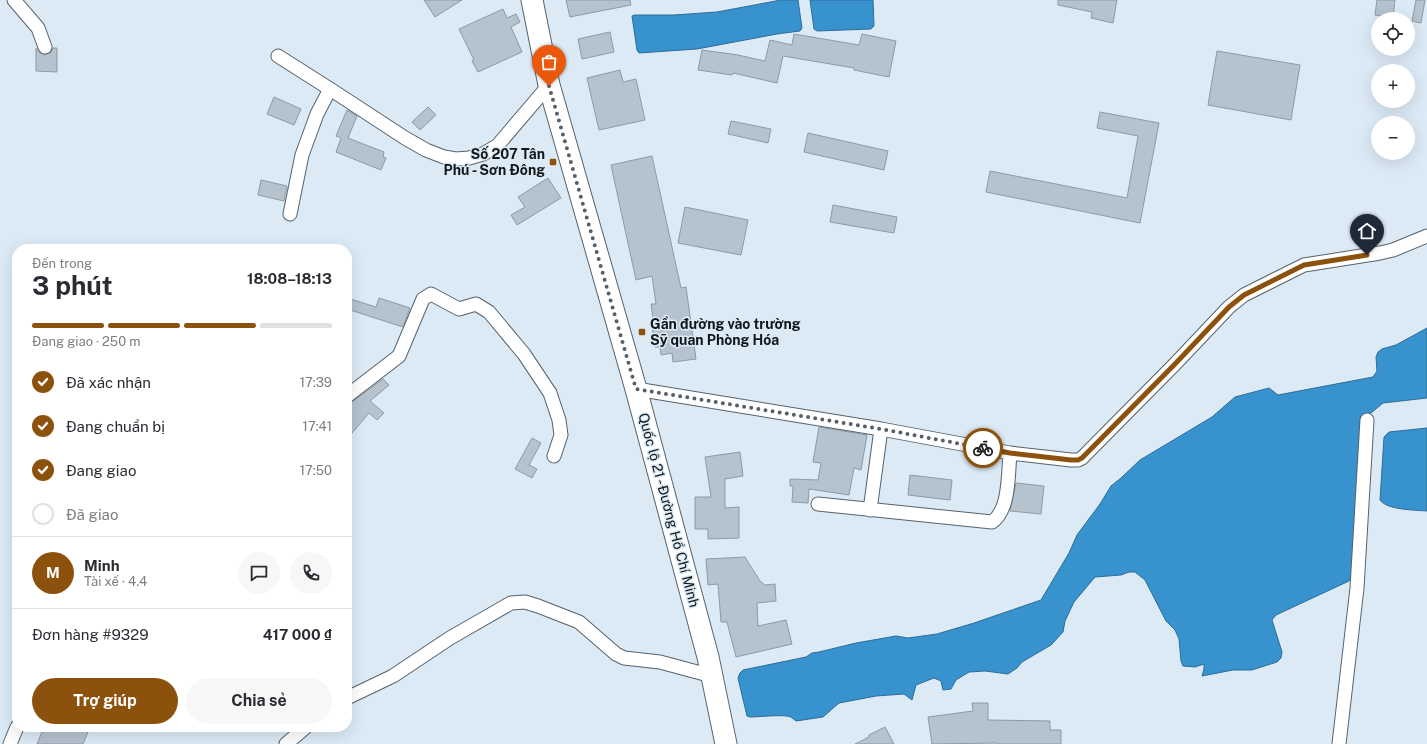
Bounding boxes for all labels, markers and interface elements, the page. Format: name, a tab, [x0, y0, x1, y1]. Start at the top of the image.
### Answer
map controls	[1371, 12, 1415, 160]
button: locate	[1371, 12, 1415, 56]
pin	[532, 45, 566, 86]
icon: bag	[538, 51, 560, 73]
button: +	[1371, 64, 1415, 108]
button: −	[1371, 116, 1415, 160]
place label: Số 207 Tân Phú - Sơn Đông	[444, 146, 545, 178]
marker: Số 207 Tân Phú - Sơn Đông	[548, 157, 558, 167]
pin	[1350, 214, 1384, 255]
icon: home	[1356, 220, 1378, 242]
text: Đến trong	[32, 256, 92, 271]
text: 3 phút	[32, 270, 113, 301]
text: 18:08–18:13	[247, 270, 332, 287]
place label: Gần đường vào trường Sỹ quan Phòng Hóa	[650, 316, 801, 348]
marker: Gần đường vào trường Sỹ quan Phòng Hóa	[637, 327, 647, 337]
text: Đang giao · 250 m	[32, 334, 141, 349]
icon: check	[32, 371, 54, 393]
text: Đã xác nhận	[66, 374, 151, 391]
text: 17:39	[300, 375, 332, 390]
street label: Quốc lộ 21 - Đường Hồ Chí Minh	[635, 411, 703, 609]
icon: check	[32, 415, 54, 437]
text: Đang chuẩn bị	[66, 418, 165, 435]
text: 17:41	[303, 419, 332, 434]
courier	[963, 428, 1003, 468]
icon: bike	[972, 437, 994, 459]
icon: check	[32, 459, 54, 481]
text: Đang giao	[66, 462, 136, 479]
text: 17:50	[300, 463, 332, 478]
text: Đã giao	[66, 506, 118, 523]
button: chat	[238, 552, 280, 594]
button: phone	[290, 552, 332, 594]
text: Minh	[84, 557, 120, 574]
text: M	[46, 564, 60, 581]
text: Tài xế · 4.4	[84, 574, 147, 589]
text: Đơn hàng #9329	[32, 626, 149, 643]
text: 417 000 ₫	[263, 626, 332, 643]
button: Trợ giúp	[32, 678, 178, 724]
button: Chia sẻ	[186, 678, 332, 724]

